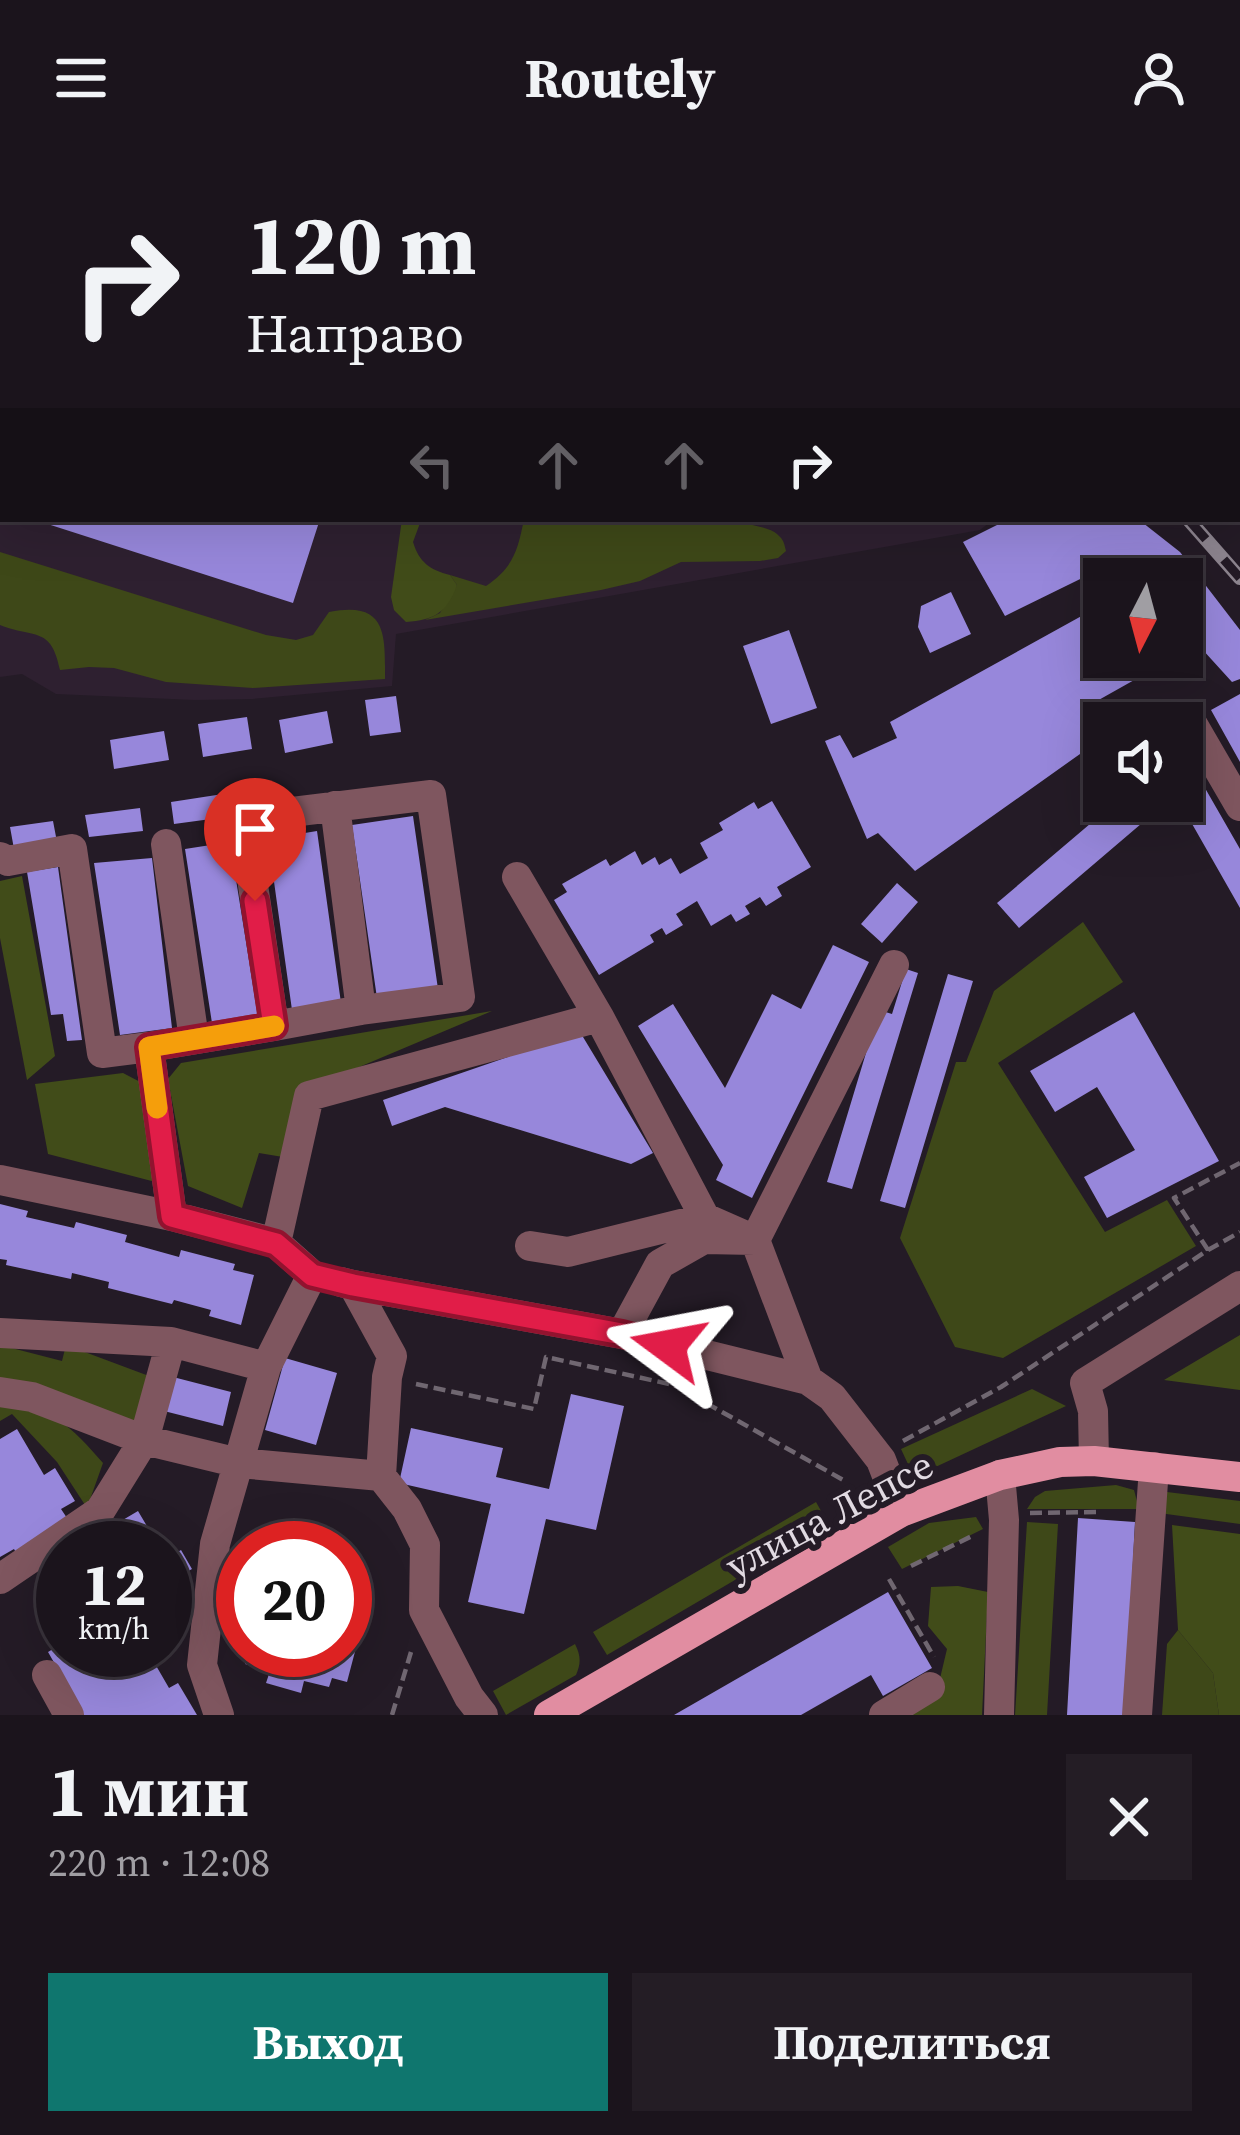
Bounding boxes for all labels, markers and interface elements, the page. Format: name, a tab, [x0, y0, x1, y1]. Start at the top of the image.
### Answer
text: Routely	[524, 41, 716, 115]
icon: menu	[48, 45, 114, 111]
icon: person	[1126, 45, 1192, 111]
text: 120 m	[246, 187, 477, 302]
icon: right	[48, 204, 204, 360]
text: Направо	[246, 296, 464, 370]
icon: left	[399, 432, 465, 498]
icon: ahead	[525, 432, 591, 498]
icon: ahead	[651, 432, 717, 498]
icon: right	[777, 432, 843, 498]
north arrow	[1083, 558, 1203, 678]
map controls	[1083, 558, 1203, 822]
button: sound	[1083, 702, 1203, 822]
pin	[204, 778, 306, 901]
icon: arrive	[222, 796, 288, 862]
position arrow	[605, 1283, 731, 1409]
street label: улица Лепсе	[716, 1438, 942, 1592]
speed limit sign: 20	[216, 1521, 372, 1677]
text: 12	[81, 1543, 147, 1625]
text: km/h	[78, 1608, 150, 1649]
text: 1 мин	[48, 1741, 249, 1840]
button: close	[1066, 1754, 1192, 1880]
text: 220 m · 12:08	[48, 1836, 270, 1889]
button: Выход	[48, 1973, 608, 2111]
button: Поделиться	[632, 1973, 1192, 2111]

